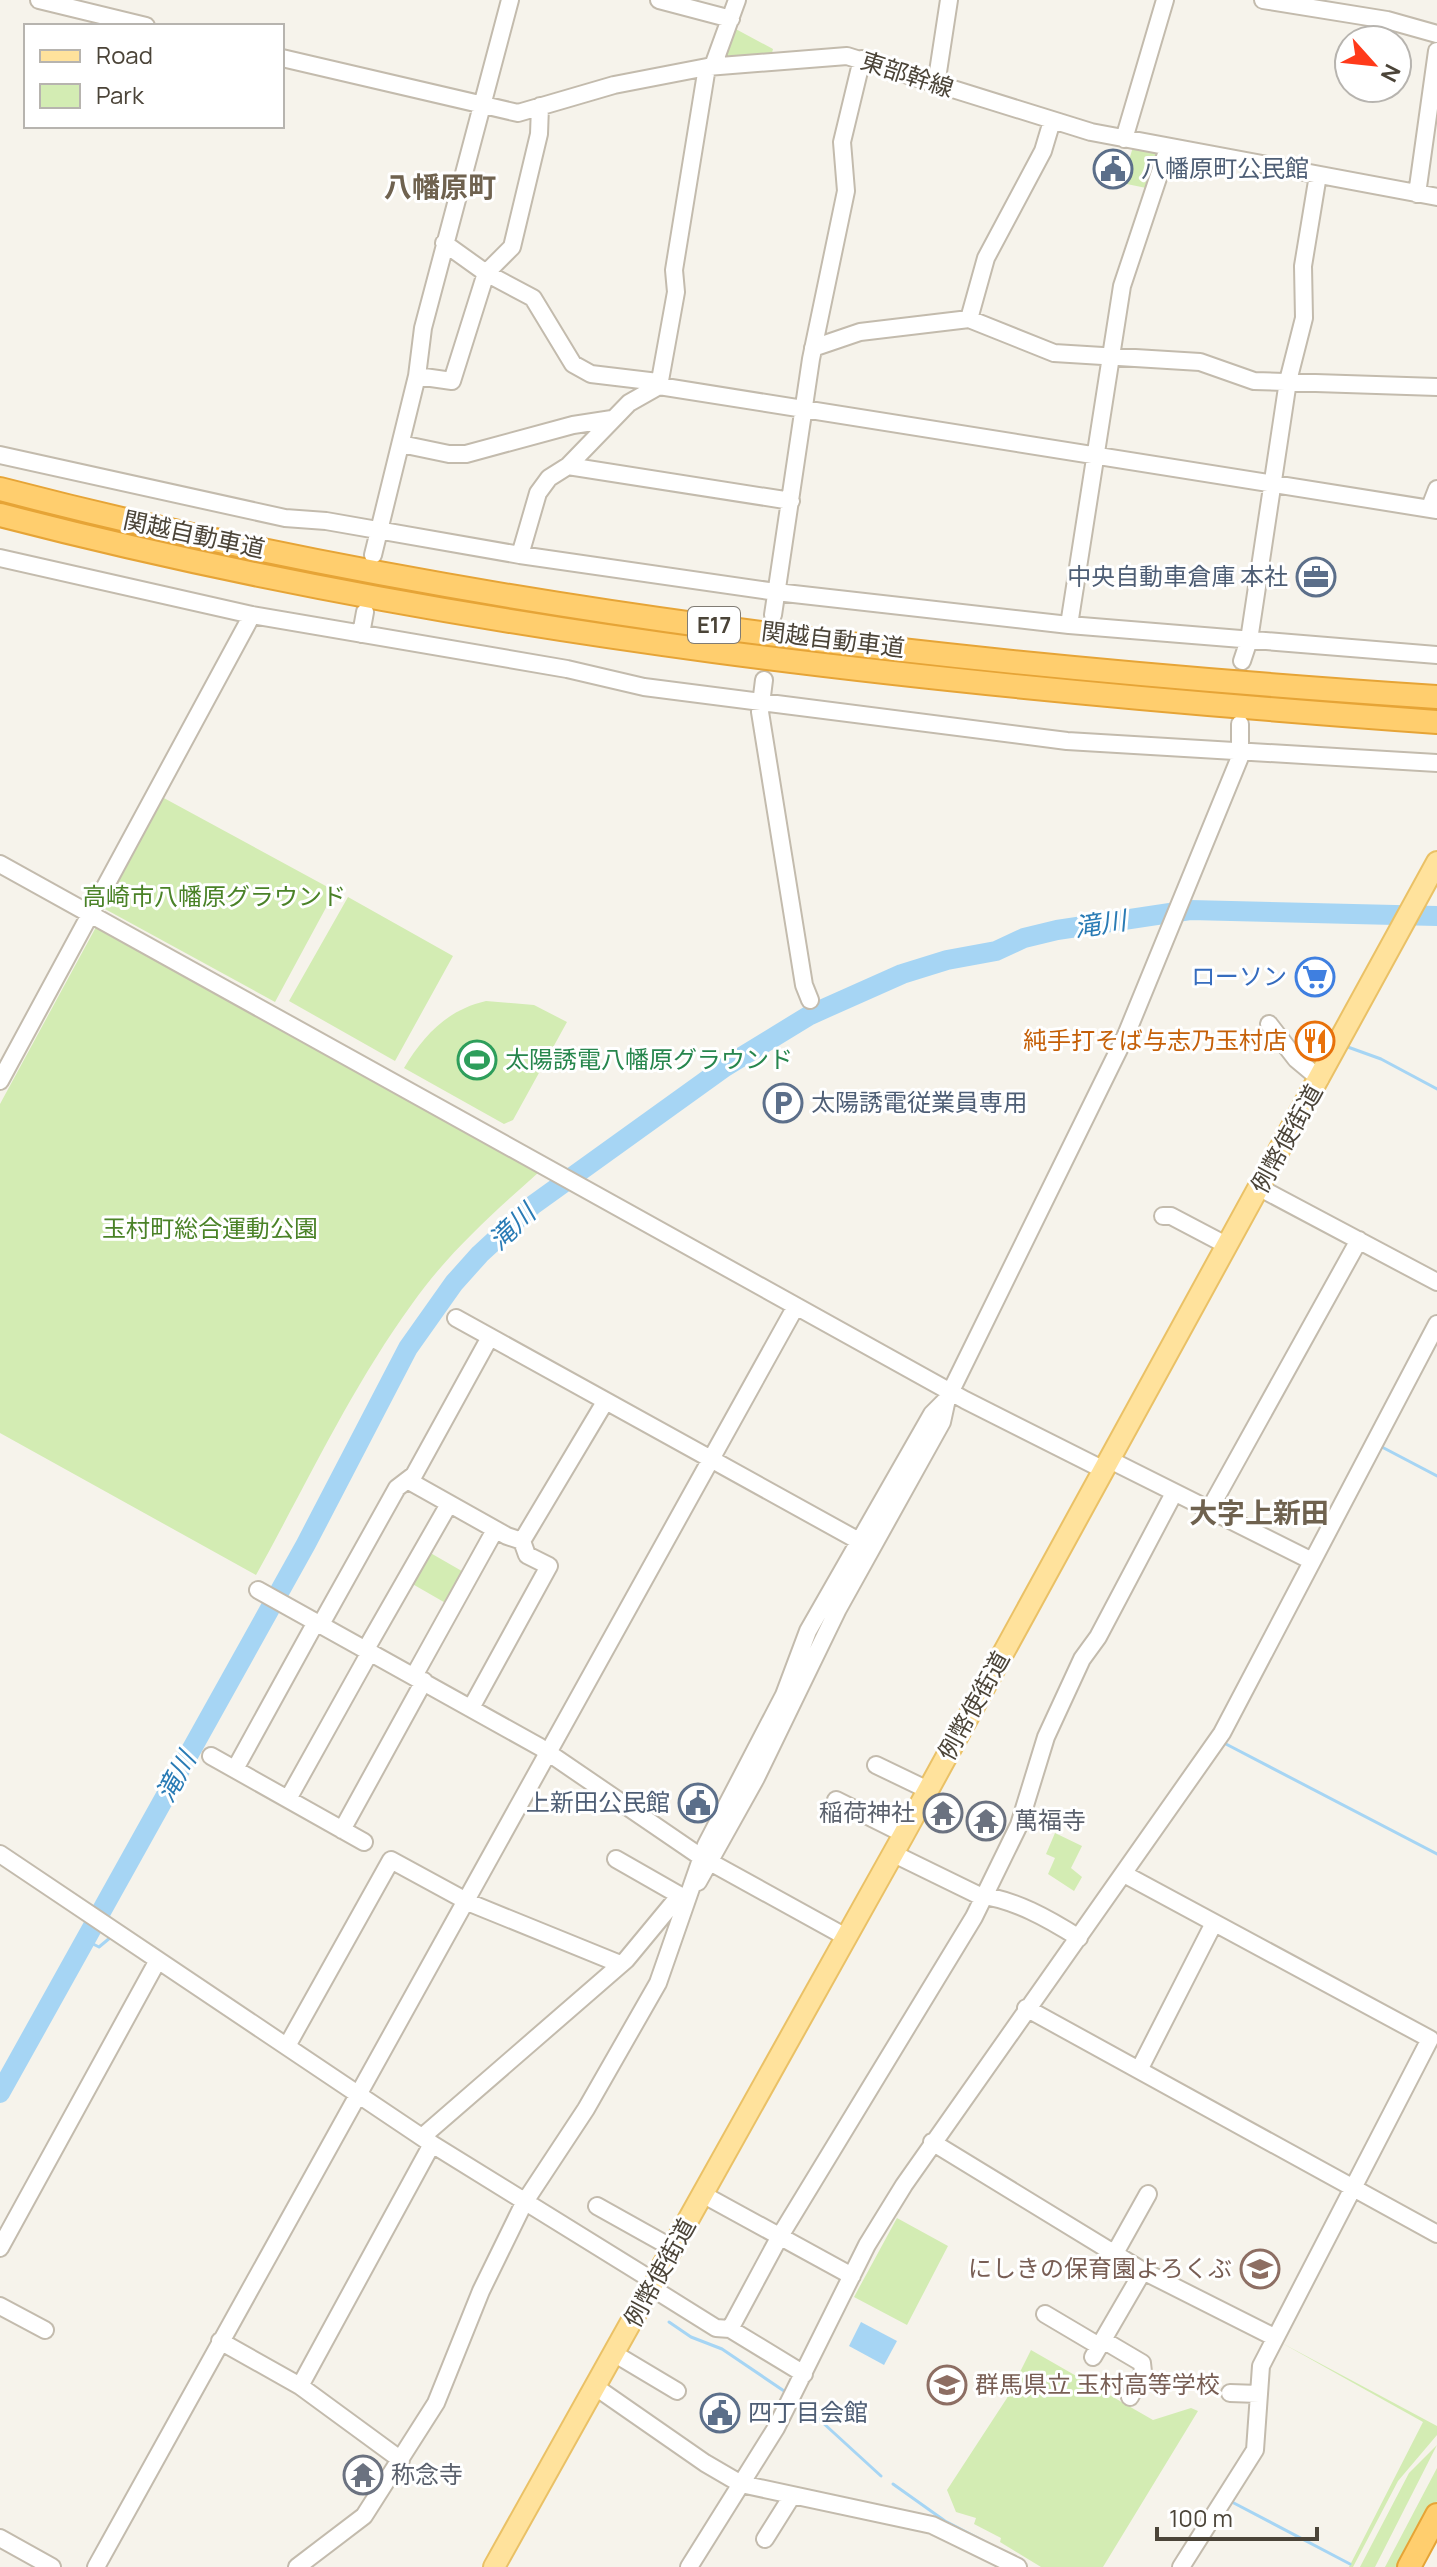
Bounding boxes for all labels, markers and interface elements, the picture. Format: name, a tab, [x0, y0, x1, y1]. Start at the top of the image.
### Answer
legend	[24, 24, 284, 128]
north arrow	[1333, 24, 1413, 104]
text: Road	[96, 38, 153, 71]
street label: 東部幹線	[857, 43, 958, 104]
text: N	[1374, 59, 1408, 87]
text: Park	[96, 78, 145, 111]
public building icon: 八幡原町公民館	[1092, 148, 1134, 190]
place label: 八幡原町公民館	[1141, 151, 1309, 184]
district label: 八幡原町	[384, 167, 496, 205]
street label: 関越自動車道	[120, 502, 268, 565]
office icon: 中央自動車倉庫 本社	[1295, 556, 1337, 598]
place label: 中央自動車倉庫 本社	[1067, 559, 1288, 592]
road number: E17	[688, 607, 740, 643]
street label: 関越自動車道	[760, 613, 907, 664]
park label: 高崎市八幡原グラウンド	[82, 879, 346, 912]
water label: 滝川	[1071, 901, 1131, 945]
supermarket icon: ローソン	[1294, 956, 1336, 998]
place label: ローソン	[1191, 959, 1287, 992]
restaurant icon: 純手打そば与志乃玉村店	[1294, 1020, 1336, 1062]
place label: 純手打そば与志乃玉村店	[1023, 1023, 1287, 1056]
sports icon: 太陽誘電八幡原グラウンド	[456, 1039, 498, 1081]
place label: 太陽誘電八幡原グラウンド	[505, 1042, 793, 1075]
street label: 例幣使街道	[1242, 1078, 1329, 1199]
parking icon: 太陽誘電従業員専用	[762, 1082, 804, 1124]
place label: 太陽誘電従業員専用	[811, 1085, 1027, 1118]
water label: 滝川	[480, 1193, 545, 1257]
park label: 玉村町総合運動公園	[102, 1211, 318, 1244]
district label: 大字上新田	[1189, 1493, 1329, 1531]
street label: 例幣使街道	[929, 1645, 1016, 1766]
water label: 滝川	[147, 1742, 205, 1808]
public building icon: 上新田公民館	[677, 1782, 719, 1824]
place label: 上新田公民館	[526, 1785, 670, 1818]
temple icon: 稲荷神社	[922, 1792, 964, 1834]
place label: 稲荷神社	[819, 1795, 915, 1828]
temple icon: 萬福寺	[965, 1800, 1007, 1842]
place label: 萬福寺	[1014, 1803, 1086, 1836]
street label: 例幣使街道	[615, 2212, 702, 2333]
school or university icon: にしきの保育園よろくぶ	[1239, 2248, 1281, 2290]
place label: にしきの保育園よろくぶ	[968, 2251, 1232, 2284]
school or university icon: 群馬県立 玉村高等学校	[926, 2364, 968, 2406]
place label: 群馬県立 玉村高等学校	[975, 2367, 1220, 2400]
public building icon: 四丁目会館	[699, 2392, 741, 2434]
place label: 四丁目会館	[748, 2395, 868, 2428]
temple icon: 称念寺	[342, 2454, 384, 2496]
place label: 称念寺	[391, 2457, 463, 2490]
scale bar	[1157, 2491, 1317, 2541]
text: 100 m	[1169, 2501, 1233, 2534]

